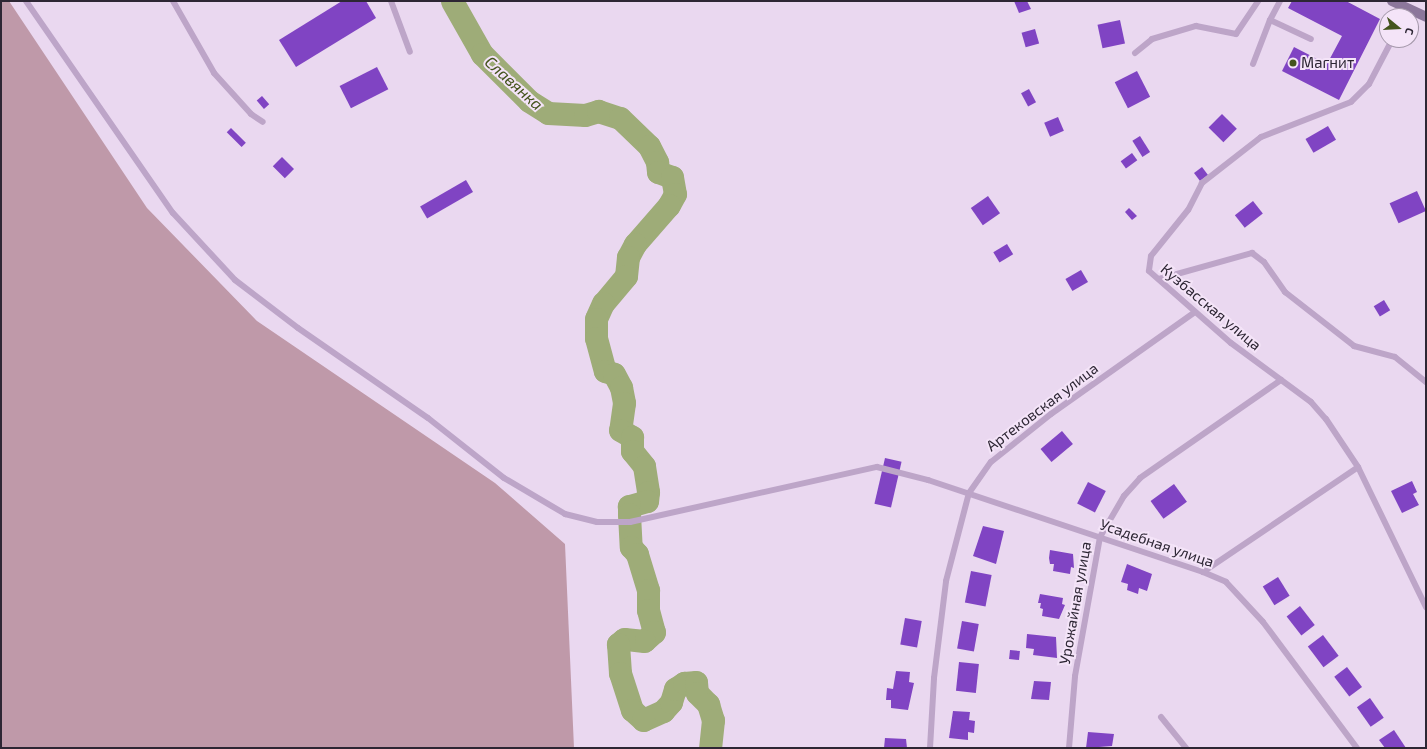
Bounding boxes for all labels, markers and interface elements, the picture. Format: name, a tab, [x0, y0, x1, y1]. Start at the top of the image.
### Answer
north arrow	[1379, 8, 1419, 48]
text: С	[1403, 26, 1417, 37]
water label: Славянка	[481, 52, 547, 114]
place label: Магнит	[1301, 54, 1354, 72]
marker: Магнит	[1288, 58, 1298, 68]
street label: Кузбасская улица	[1157, 260, 1265, 354]
street label: Артековская улица	[983, 359, 1101, 455]
street label: Усадебная улица	[1098, 515, 1216, 571]
street label: Урожайная улица	[1055, 540, 1095, 666]

